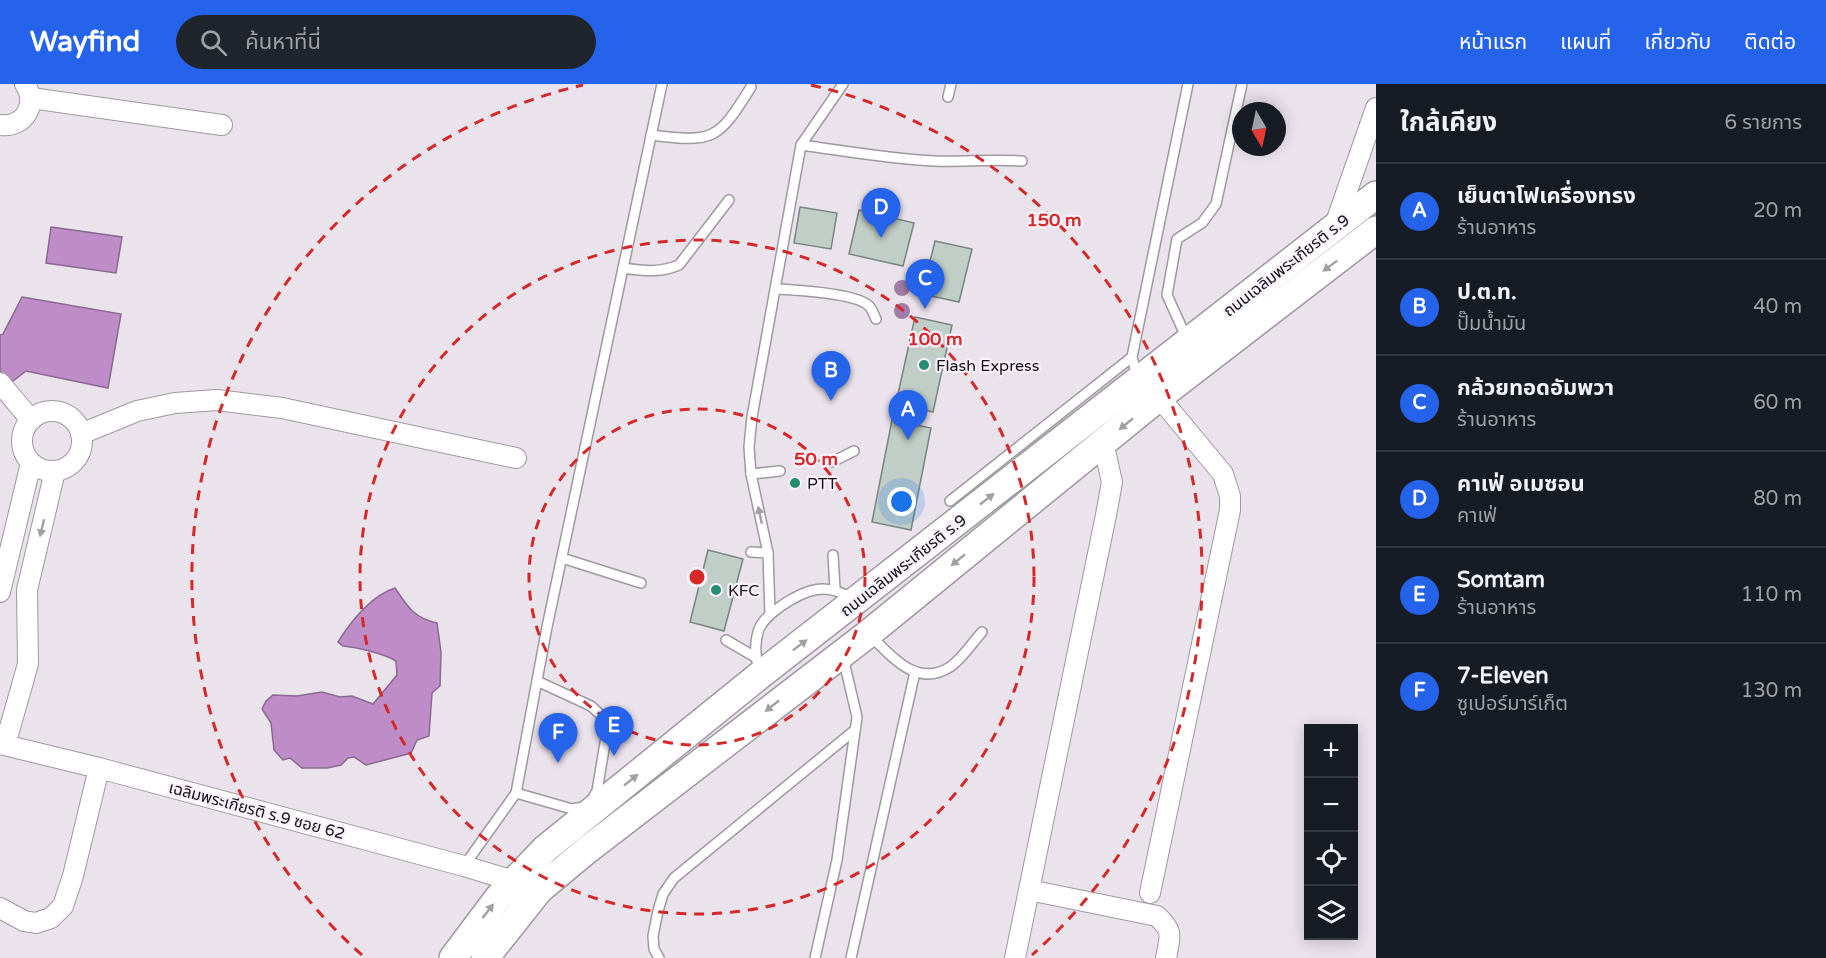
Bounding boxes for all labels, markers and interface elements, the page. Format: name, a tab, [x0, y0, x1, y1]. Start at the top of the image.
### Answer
search box	[176, 15, 596, 69]
text: Wayfind	[30, 25, 140, 59]
icon: search	[197, 26, 230, 59]
text: ค้นหาที่นี่	[245, 29, 321, 55]
text: หน้าแรก	[1459, 30, 1527, 55]
text: แผนที่	[1560, 30, 1611, 55]
text: เกี่ยวกับ	[1644, 30, 1711, 55]
text: ติดต่อ	[1744, 30, 1796, 55]
north arrow	[1232, 102, 1286, 156]
text: ใกล้เคียง	[1400, 107, 1497, 138]
text: 6 รายการ	[1725, 111, 1802, 135]
text: เย็นตาโฟเครื่องทรง	[1457, 183, 1636, 209]
pin: D	[862, 188, 900, 238]
text: A	[1412, 199, 1427, 223]
text: 20 m	[1753, 199, 1802, 223]
text: 150 m	[1026, 209, 1082, 231]
street label: ถนนเฉลิมพระเกียรติ ร.9	[1219, 210, 1354, 321]
text: ร้านอาหาร	[1457, 216, 1536, 240]
one-way arrow	[1322, 259, 1337, 271]
pin: C	[906, 260, 944, 309]
text: ป.ต.ท.	[1457, 279, 1517, 305]
text: B	[1413, 295, 1426, 319]
text: 40 m	[1753, 295, 1802, 319]
text: ปั๊มน้ำมัน	[1457, 312, 1526, 336]
text: 100 m	[907, 328, 963, 350]
pin: B	[812, 352, 850, 401]
place label: Flash Express	[936, 356, 1039, 376]
marker: Flash Express	[917, 358, 931, 372]
text: กล้วยทอดอัมพวา	[1457, 375, 1614, 401]
pin: A	[888, 390, 928, 440]
text: C	[1413, 391, 1426, 415]
text: 60 m	[1753, 391, 1802, 415]
text: ร้านอาหาร	[1457, 408, 1536, 432]
one-way arrow	[1118, 417, 1133, 429]
text: 50 m	[794, 448, 838, 470]
text: คาเฟ่ อเมซอน	[1457, 471, 1585, 497]
place label: PTT	[807, 474, 837, 494]
marker: PTT	[788, 476, 802, 490]
your location	[887, 487, 916, 516]
text: D	[1412, 487, 1427, 511]
text: 80 m	[1753, 487, 1802, 511]
one-way arrow	[979, 493, 995, 506]
text: คาเฟ่	[1457, 504, 1497, 528]
one-way arrow	[755, 505, 764, 524]
street label: ถนนเฉลิมพระเกียรติ ร.9	[836, 510, 971, 621]
one-way arrow	[36, 519, 46, 537]
one-way arrow	[951, 553, 966, 566]
centre of rings	[687, 567, 707, 587]
text: Somtam	[1457, 567, 1545, 593]
place label: KFC	[728, 581, 759, 601]
marker: KFC	[709, 583, 723, 597]
text: E	[1413, 583, 1426, 607]
text: 110 m	[1741, 583, 1802, 607]
text: ร้านอาหาร	[1457, 596, 1536, 620]
one-way arrow	[792, 639, 808, 651]
text: 7-Eleven	[1457, 663, 1549, 689]
text: F	[1413, 679, 1426, 703]
text: 130 m	[1741, 679, 1802, 703]
text: ซูเปอร์มาร์เก็ต	[1457, 692, 1568, 716]
one-way arrow	[764, 700, 779, 712]
pin: E	[594, 706, 634, 756]
pin: F	[538, 714, 578, 763]
map controls	[1304, 724, 1358, 940]
button: +	[1304, 724, 1358, 778]
one-way arrow	[624, 774, 639, 787]
street label: เฉลิมพระเกียรติ ร.9 ซอย 62	[166, 778, 347, 844]
button: −	[1304, 778, 1358, 832]
button: locate	[1304, 832, 1358, 886]
button: layers	[1304, 886, 1358, 940]
one-way arrow	[482, 904, 494, 919]

